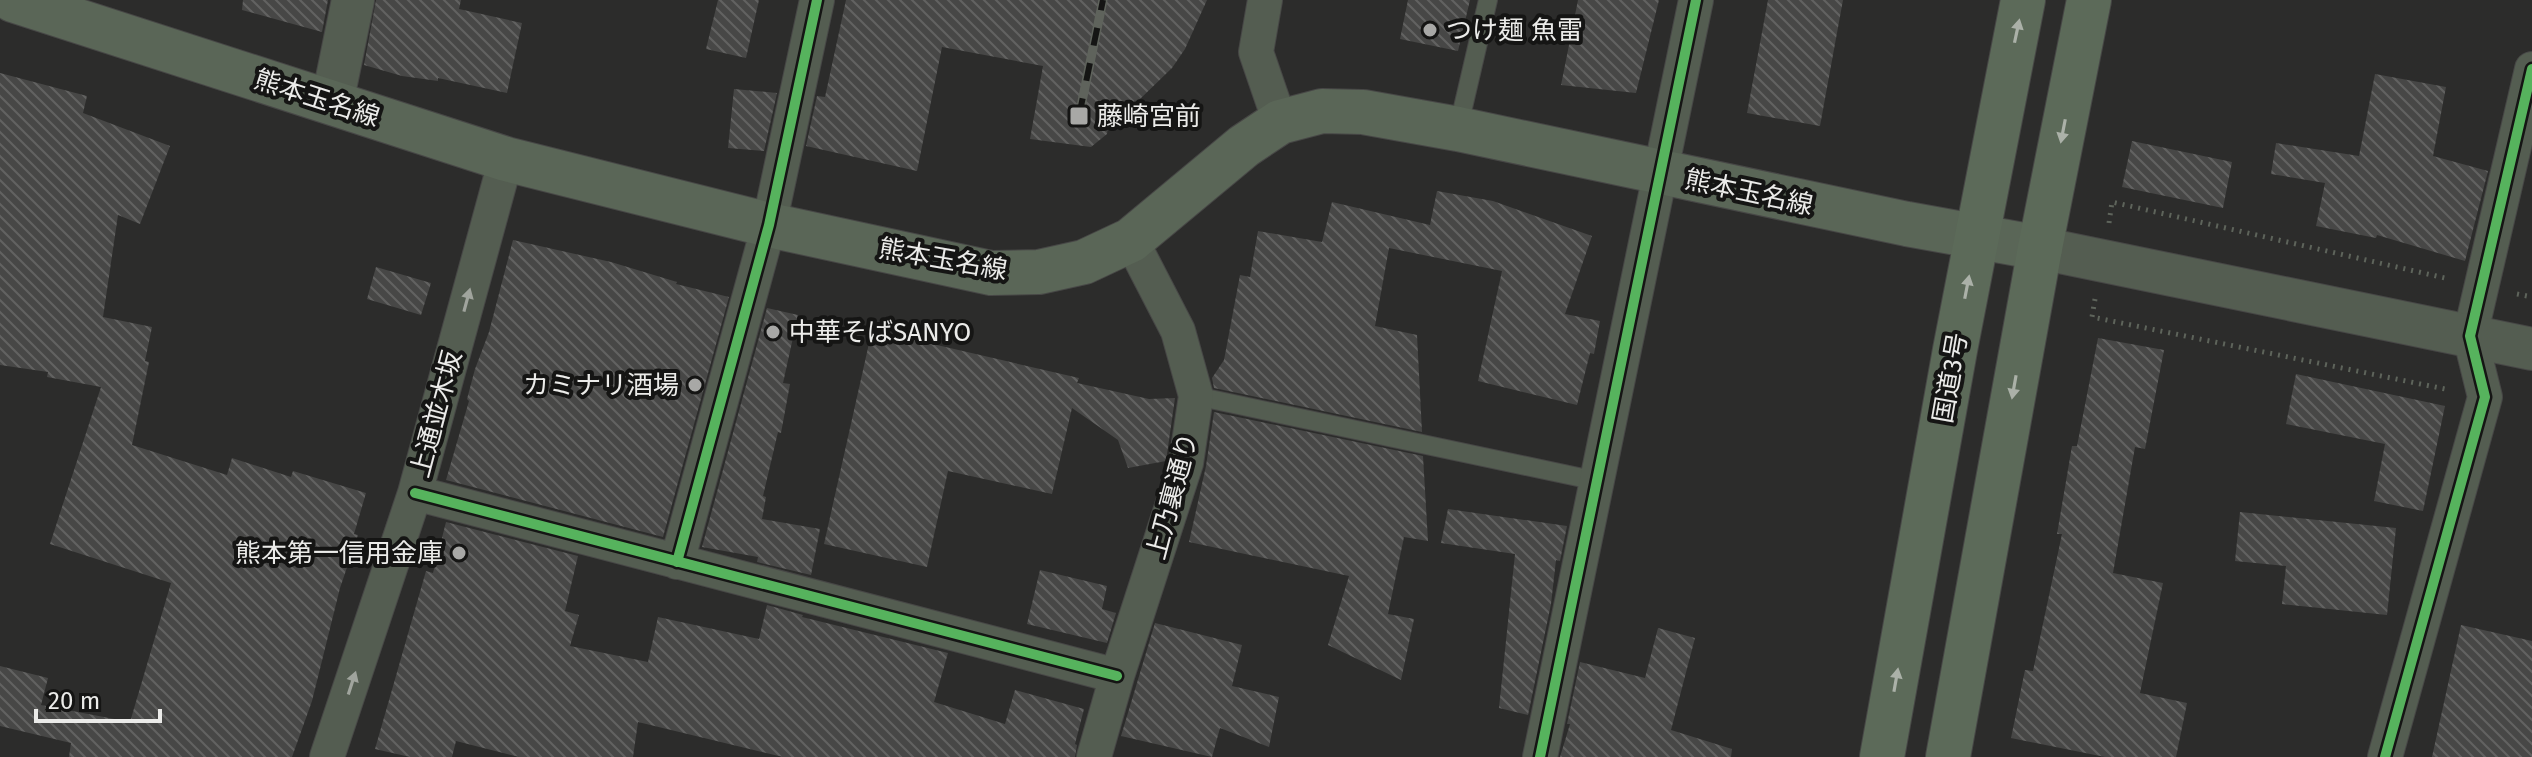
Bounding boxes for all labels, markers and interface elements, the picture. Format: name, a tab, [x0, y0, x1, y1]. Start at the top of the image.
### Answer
place label: つけ麺 魚雷	[1446, 15, 1583, 46]
one-way arrow	[2011, 19, 2024, 44]
marker: つけ麺 魚雷	[1421, 21, 1439, 39]
street label: 熊本玉名線	[250, 64, 383, 133]
place label: 藤崎宮前	[1097, 101, 1201, 132]
marker: 藤崎宮前	[1068, 105, 1090, 127]
one-way arrow	[2056, 119, 2069, 144]
street label: 熊本玉名線	[1682, 164, 1816, 221]
street label: 熊本玉名線	[876, 233, 1010, 286]
one-way arrow	[1961, 274, 1973, 299]
one-way arrow	[461, 288, 474, 312]
place label: 中華そばSANYO	[789, 317, 971, 348]
marker: 中華そばSANYO	[764, 323, 782, 341]
street label: 国道3号	[1927, 331, 1974, 426]
street label: 上通並木坂	[405, 347, 468, 481]
place label: カミナリ酒場	[523, 370, 679, 401]
one-way arrow	[2008, 375, 2020, 400]
marker: カミナリ酒場	[686, 376, 704, 394]
street label: 上乃裏通り	[1141, 429, 1204, 563]
place label: 熊本第一信用金庫	[235, 538, 443, 569]
marker: 熊本第一信用金庫	[450, 544, 468, 562]
one-way arrow	[1890, 667, 1903, 692]
one-way arrow	[346, 671, 358, 695]
scale bar	[36, 673, 160, 723]
text: 20 m	[48, 687, 100, 715]

